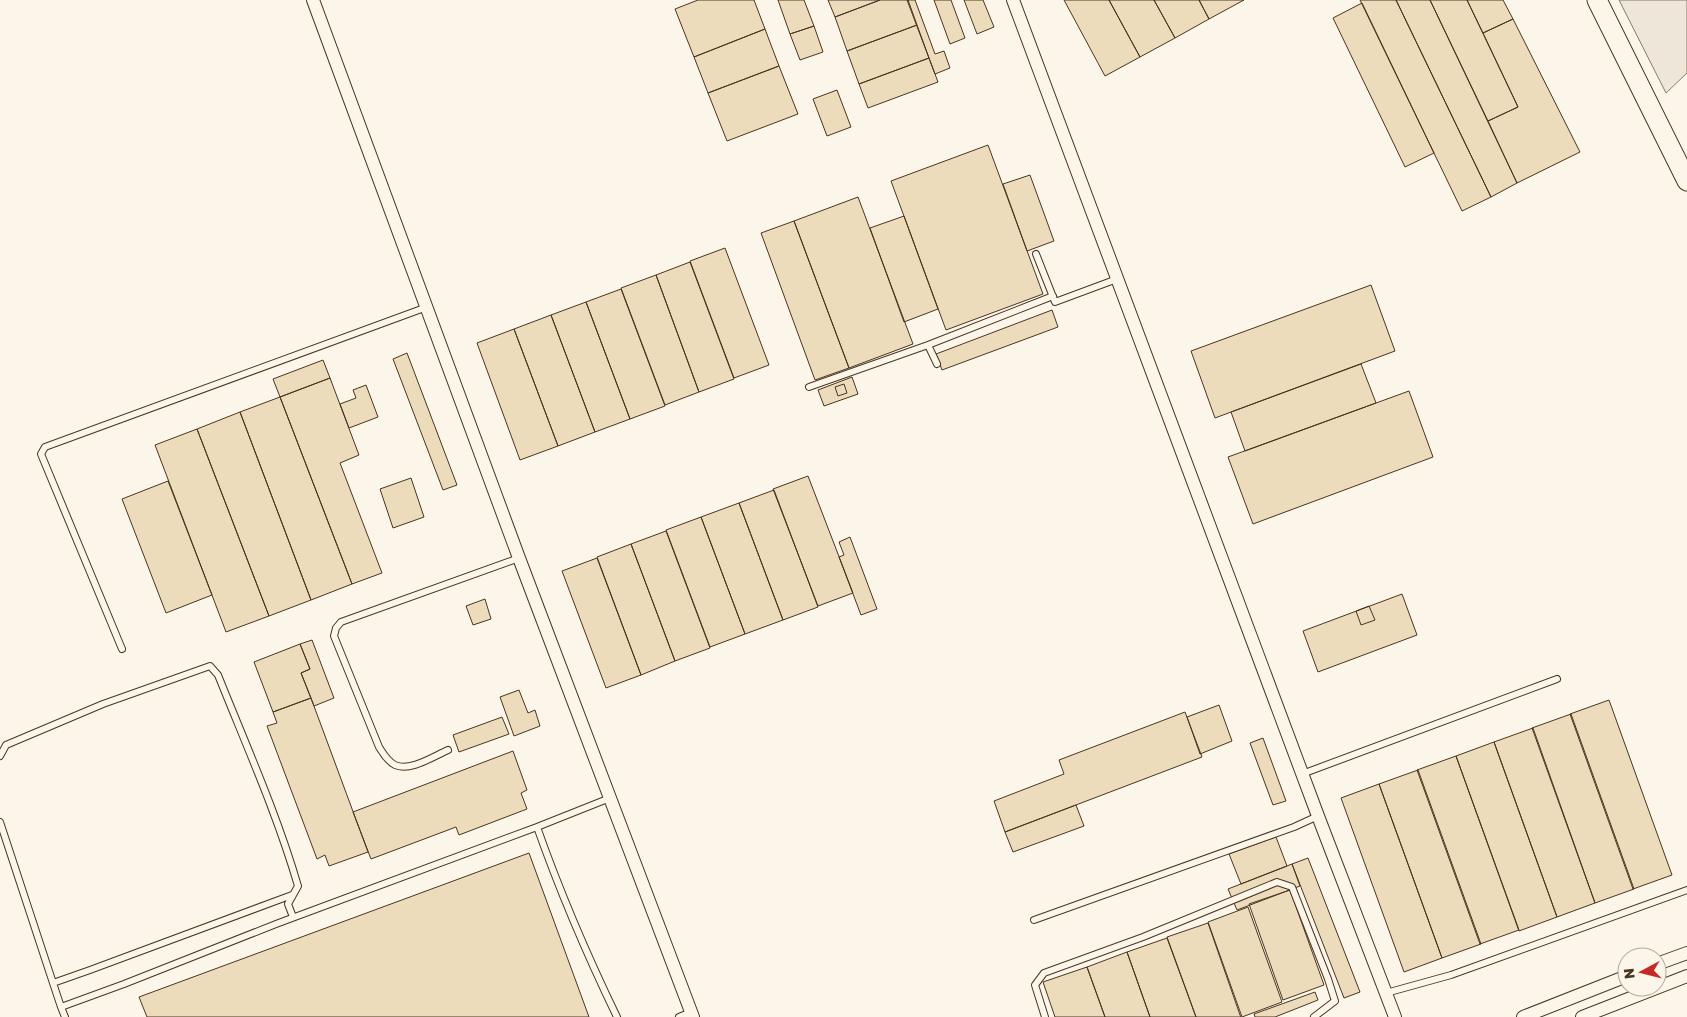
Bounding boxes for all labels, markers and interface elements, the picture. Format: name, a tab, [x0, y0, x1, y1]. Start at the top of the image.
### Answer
north arrow	[1617, 947, 1667, 997]
text: N	[1620, 967, 1638, 980]

